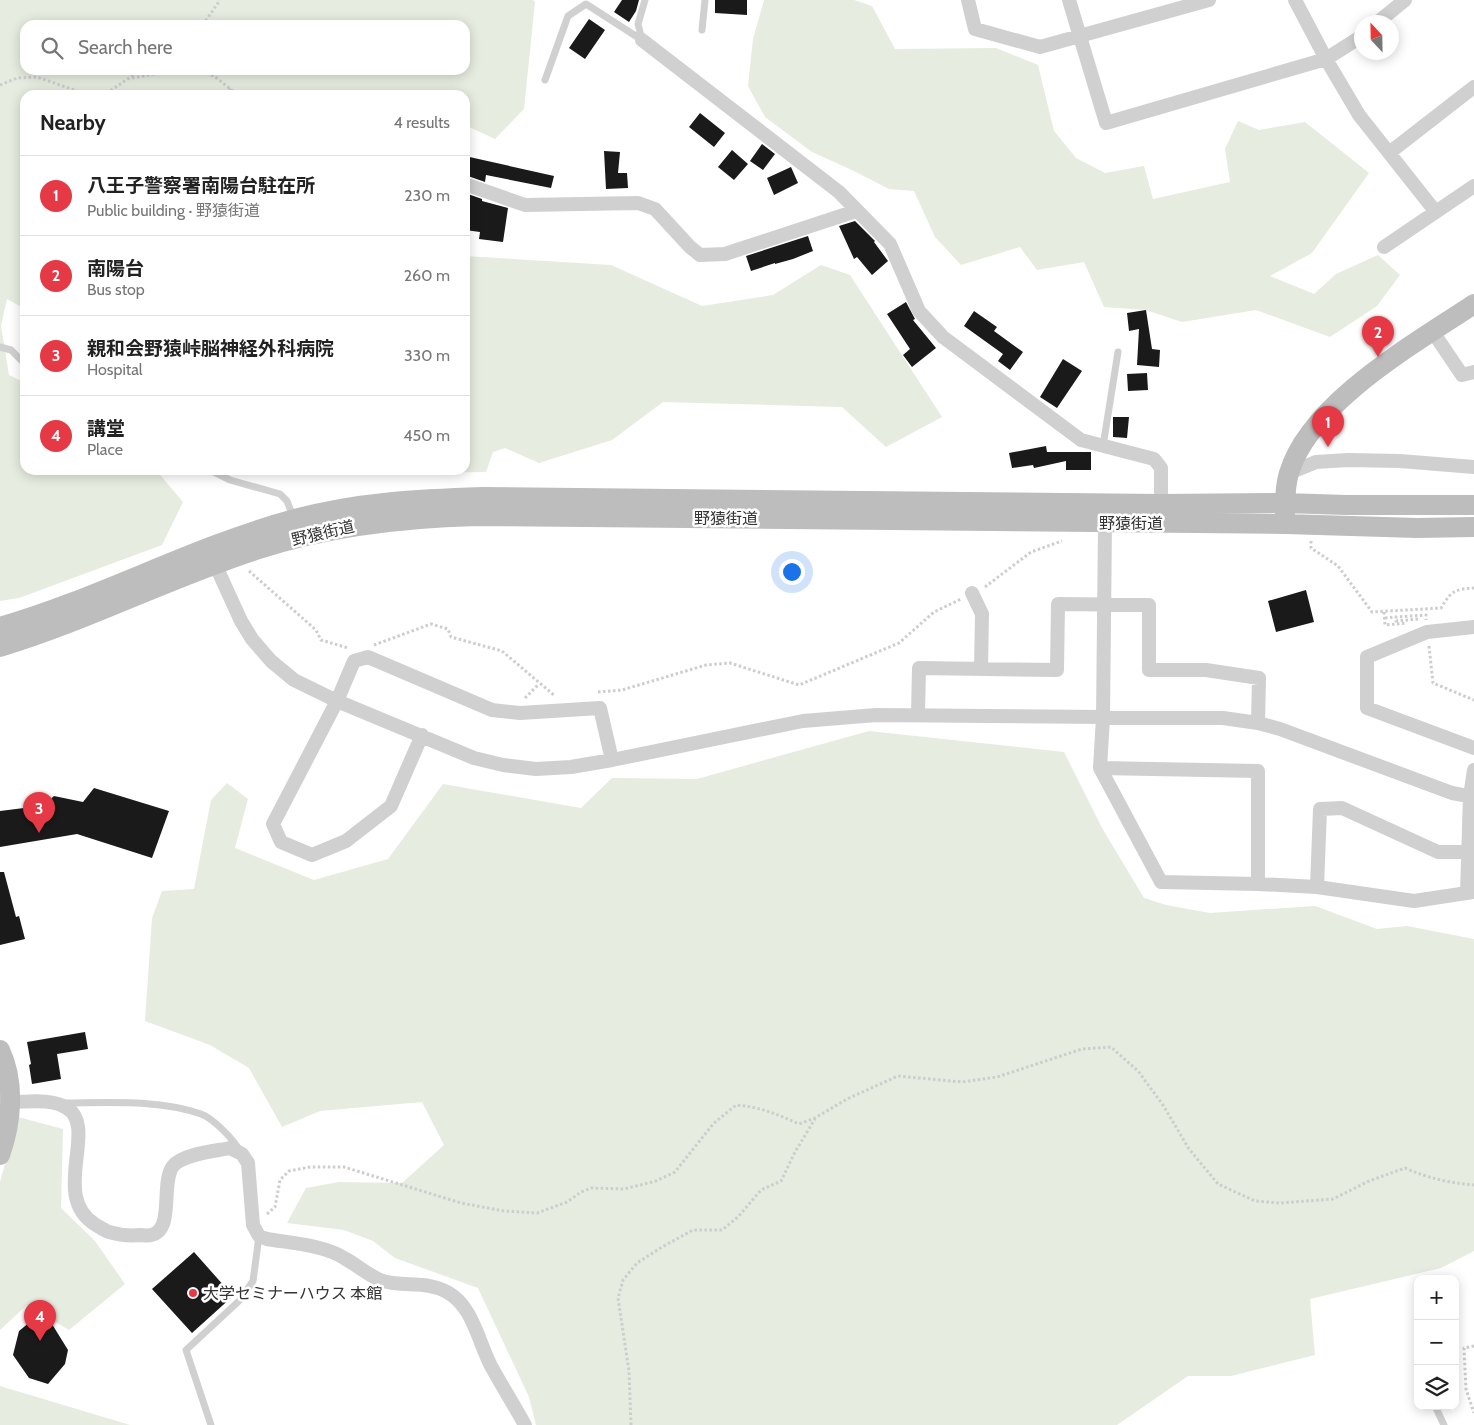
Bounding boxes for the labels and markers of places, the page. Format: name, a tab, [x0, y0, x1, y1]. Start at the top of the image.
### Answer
pin: 2	[1362, 316, 1394, 357]
pin: 1	[1312, 406, 1344, 447]
pin: 3	[23, 792, 55, 833]
place label: 大学セミナーハウス 本館	[203, 1284, 382, 1303]
marker: 大学セミナーハウス 本館	[187, 1287, 199, 1299]
pin: 4	[24, 1300, 56, 1341]

